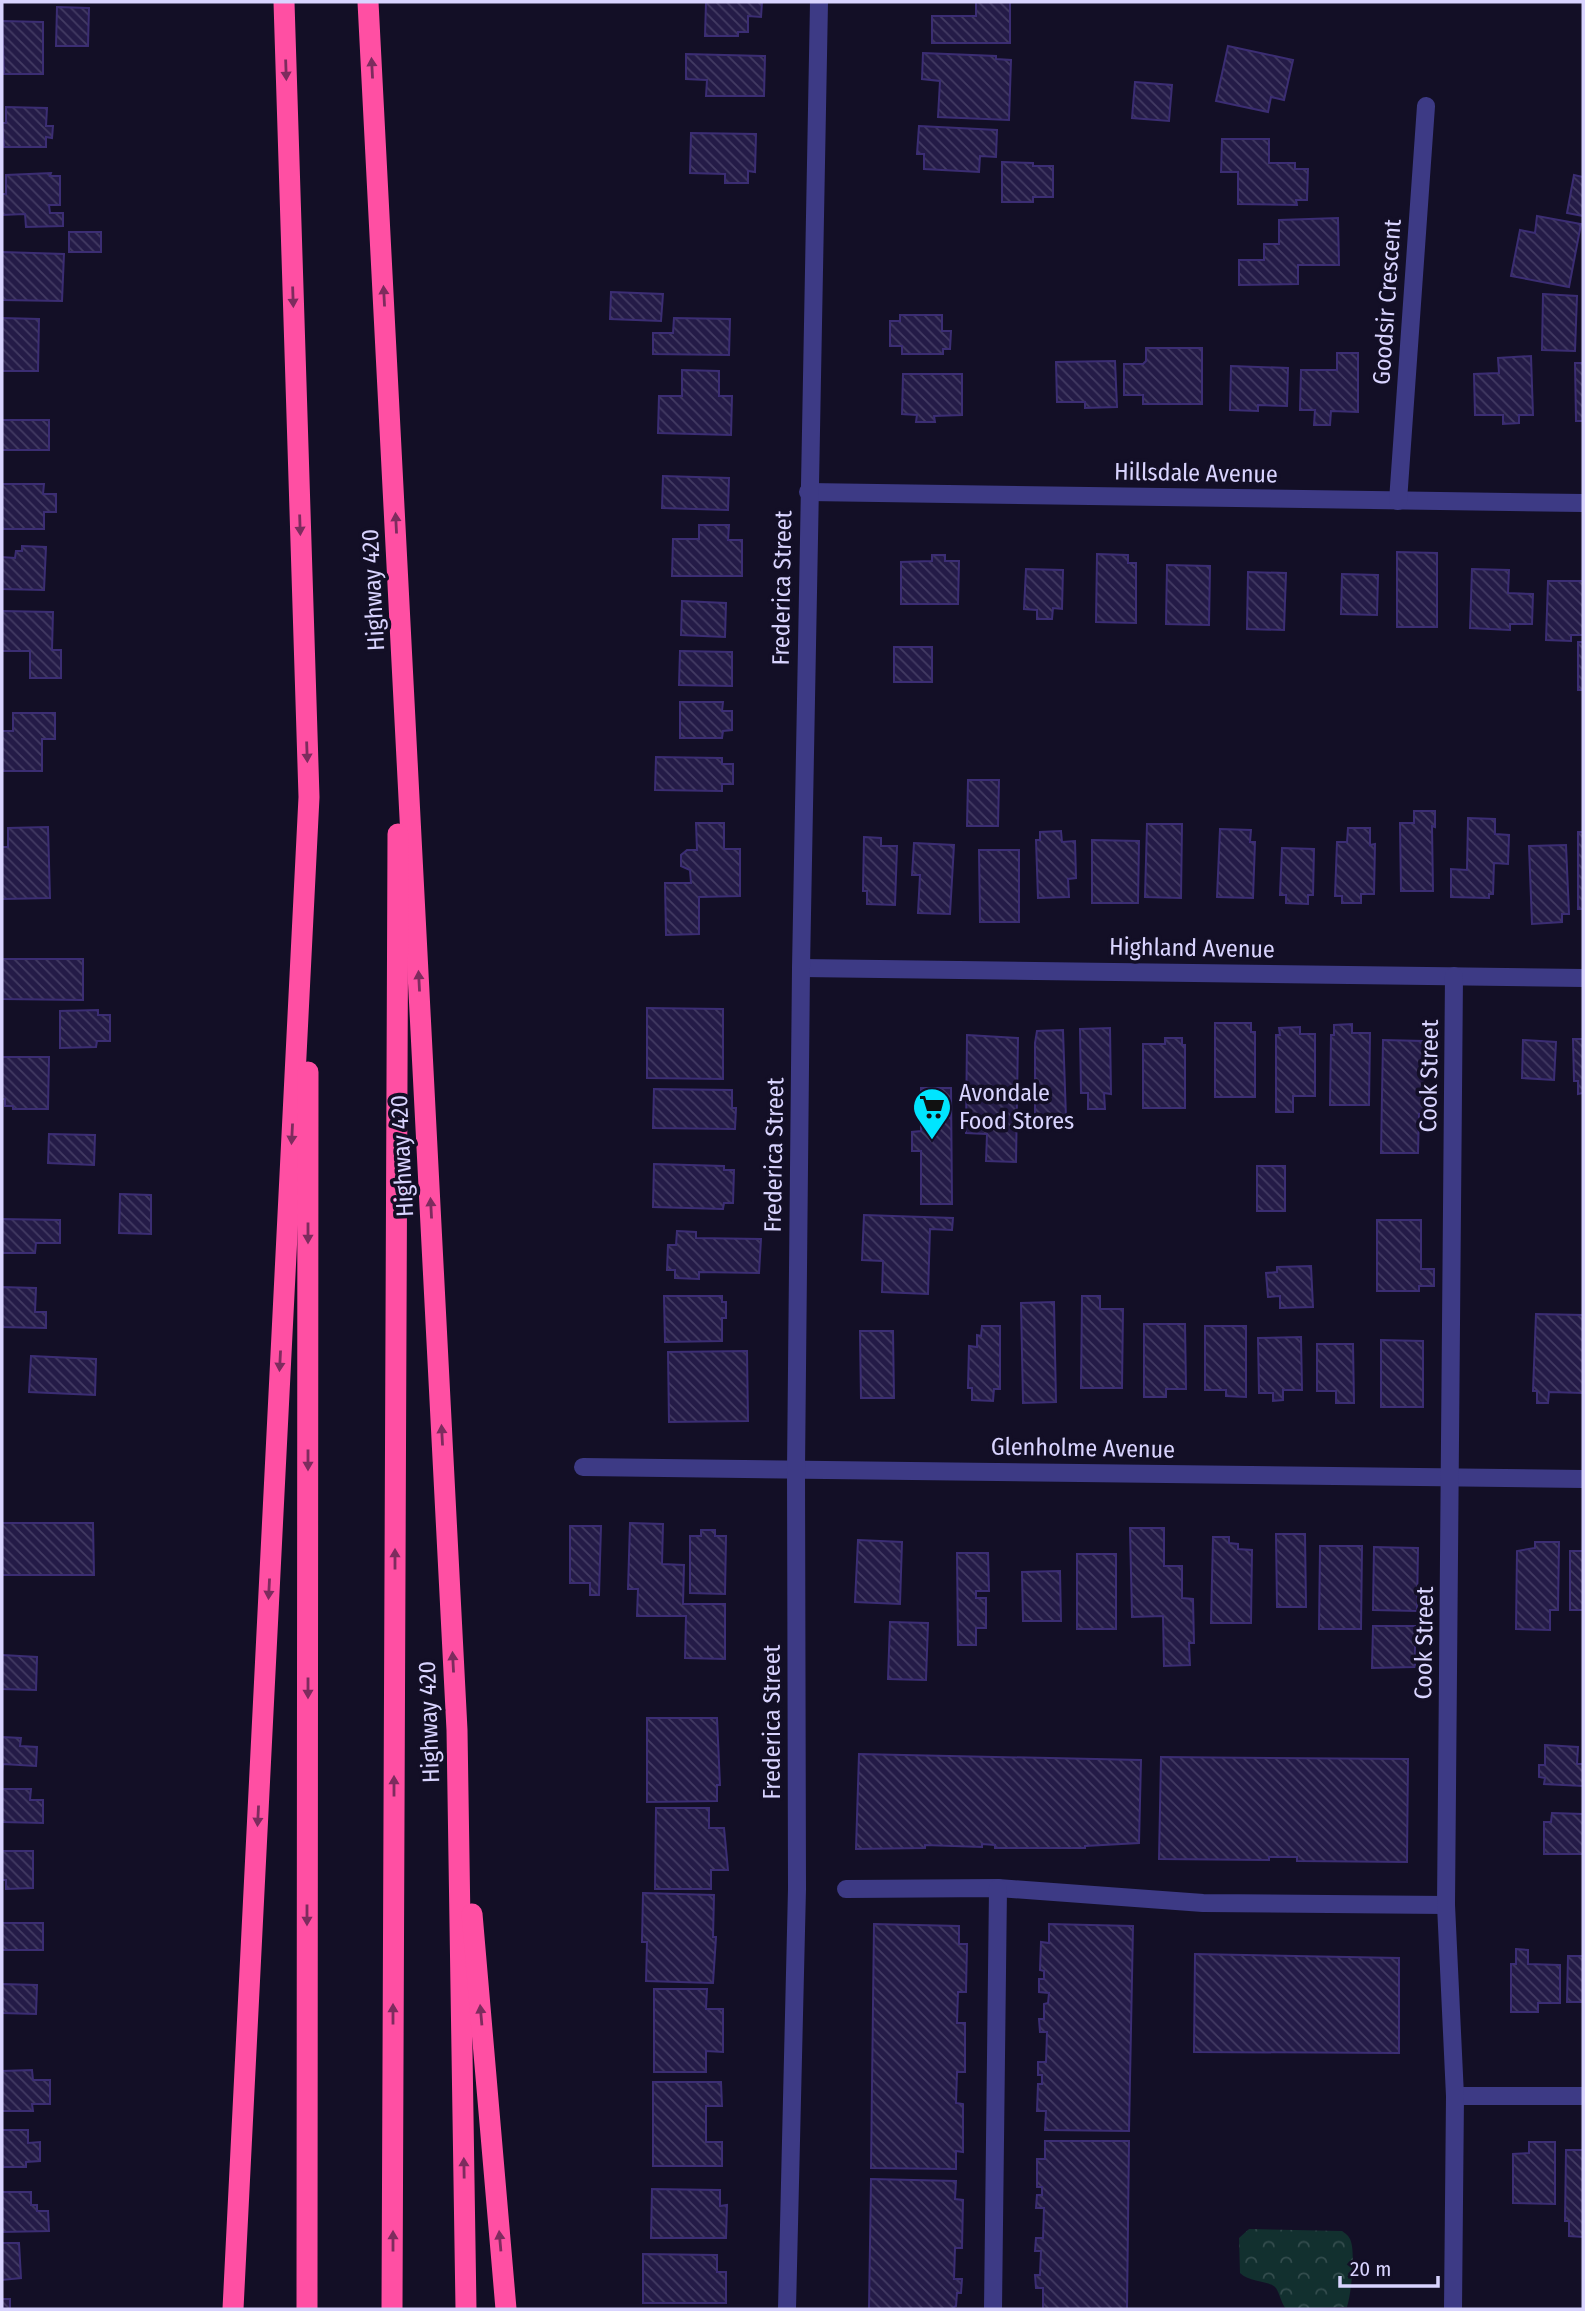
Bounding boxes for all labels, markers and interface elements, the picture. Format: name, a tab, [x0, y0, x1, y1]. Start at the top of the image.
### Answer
one-way arrow	[366, 57, 377, 79]
one-way arrow	[281, 59, 292, 81]
street label: Goodsir Crescent	[1367, 218, 1407, 386]
one-way arrow	[378, 284, 389, 306]
one-way arrow	[288, 287, 299, 309]
street label: Hillsdale Avenue	[1114, 458, 1278, 488]
street label: Frederica Street	[767, 510, 797, 666]
one-way arrow	[390, 511, 401, 533]
one-way arrow	[295, 514, 306, 536]
street label: Highway 420	[356, 528, 390, 652]
one-way arrow	[302, 741, 313, 763]
street label: Highland Avenue	[1109, 933, 1275, 963]
one-way arrow	[413, 969, 424, 991]
street label: Cook Street	[1414, 1019, 1444, 1133]
street label: Frederica Street	[759, 1077, 789, 1233]
place label: Avondale Food Stores	[959, 1079, 1074, 1135]
supermarket icon: Avondale Food Stores	[911, 1086, 953, 1141]
street label: Highway 420	[385, 1094, 419, 1218]
one-way arrow	[286, 1123, 297, 1145]
one-way arrow	[425, 1197, 436, 1219]
one-way arrow	[302, 1222, 314, 1244]
one-way arrow	[275, 1351, 286, 1373]
one-way arrow	[436, 1424, 447, 1446]
street label: Glenholme Avenue	[991, 1432, 1175, 1464]
one-way arrow	[302, 1449, 314, 1471]
one-way arrow	[389, 1547, 401, 1569]
one-way arrow	[264, 1578, 275, 1600]
street label: Cook Street	[1409, 1586, 1439, 1700]
street label: Frederica Street	[758, 1644, 786, 1799]
one-way arrow	[448, 1651, 459, 1673]
street label: Highway 420	[413, 1661, 445, 1783]
one-way arrow	[302, 1677, 314, 1699]
one-way arrow	[389, 1775, 400, 1797]
one-way arrow	[252, 1805, 263, 1827]
one-way arrow	[301, 1904, 313, 1926]
one-way arrow	[388, 2002, 399, 2024]
one-way arrow	[475, 2003, 486, 2025]
one-way arrow	[458, 2156, 469, 2178]
one-way arrow	[387, 2230, 398, 2252]
one-way arrow	[494, 2230, 505, 2252]
scale bar	[1340, 2244, 1438, 2288]
text: 20 m	[1350, 2256, 1391, 2282]

